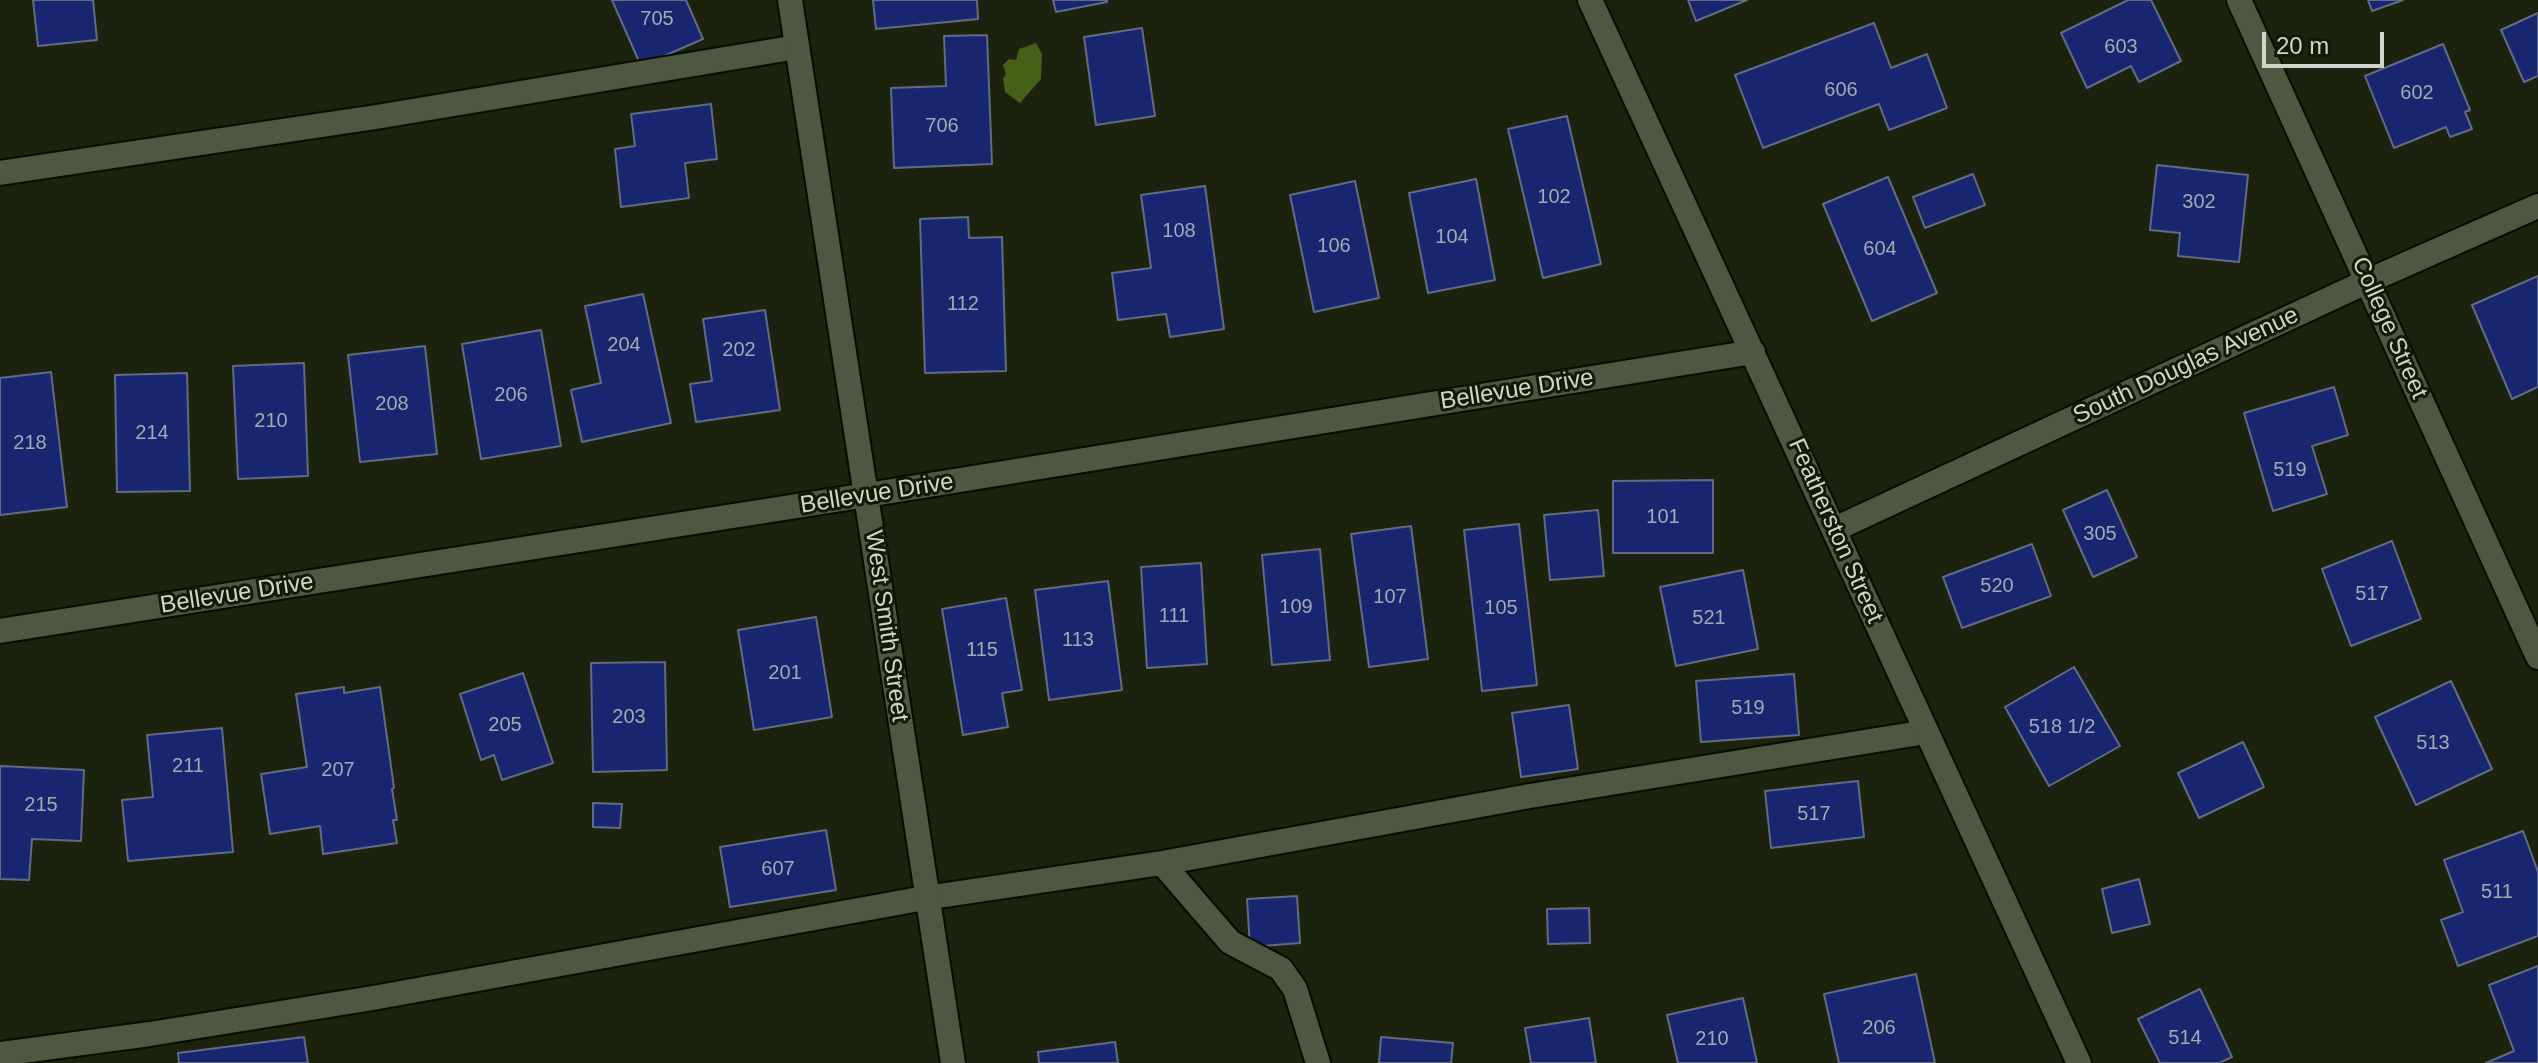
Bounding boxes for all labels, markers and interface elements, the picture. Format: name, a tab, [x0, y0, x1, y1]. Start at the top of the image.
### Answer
house number: 705	[640, 7, 674, 31]
scale bar	[2266, 16, 2388, 66]
text: 20 m	[2276, 32, 2329, 59]
house number: 603	[2104, 35, 2138, 59]
house number: 606	[1824, 78, 1858, 102]
house number: 602	[2400, 81, 2434, 105]
house number: 706	[925, 114, 959, 138]
house number: 102	[1537, 185, 1571, 209]
house number: 302	[2182, 190, 2216, 214]
house number: 108	[1162, 219, 1196, 243]
house number: 104	[1435, 225, 1469, 249]
house number: 106	[1317, 234, 1351, 258]
house number: 604	[1863, 237, 1897, 261]
street label: College Street	[2345, 253, 2433, 403]
house number: 112	[947, 292, 979, 316]
street label: South Douglas Avenue	[2069, 301, 2303, 431]
house number: 204	[607, 333, 641, 357]
house number: 202	[722, 338, 756, 362]
street label: Bellevue Drive	[1438, 364, 1596, 416]
house number: 206	[494, 383, 528, 407]
house number: 208	[375, 392, 409, 416]
house number: 210	[254, 409, 288, 433]
house number: 214	[135, 421, 169, 445]
house number: 218	[13, 431, 47, 455]
street label: Featherston Street	[1781, 434, 1889, 628]
house number: 519	[2273, 458, 2307, 482]
street label: Bellevue Drive	[798, 468, 956, 520]
house number: 101	[1646, 505, 1680, 529]
house number: 305	[2083, 522, 2117, 546]
street label: West Smith Street	[858, 528, 914, 724]
street label: Bellevue Drive	[158, 568, 316, 620]
house number: 520	[1980, 574, 2014, 598]
house number: 517	[2355, 582, 2389, 606]
house number: 107	[1373, 585, 1407, 609]
house number: 109	[1279, 595, 1313, 619]
house number: 105	[1484, 596, 1518, 620]
house number: 111	[1159, 604, 1189, 628]
house number: 521	[1692, 606, 1726, 630]
house number: 113	[1062, 628, 1094, 652]
house number: 115	[966, 638, 998, 662]
house number: 201	[768, 661, 802, 685]
house number: 519	[1731, 696, 1765, 720]
house number: 203	[612, 705, 646, 729]
house number: 205	[488, 713, 522, 737]
house number: 518 1/2	[2029, 715, 2095, 739]
house number: 513	[2416, 731, 2450, 755]
house number: 211	[172, 754, 204, 778]
house number: 207	[321, 758, 355, 782]
house number: 215	[24, 793, 58, 817]
house number: 517	[1797, 802, 1831, 826]
house number: 607	[761, 857, 795, 881]
house number: 511	[2481, 880, 2513, 904]
house number: 206	[1862, 1016, 1896, 1040]
house number: 514	[2168, 1026, 2202, 1050]
house number: 210	[1695, 1027, 1729, 1051]

